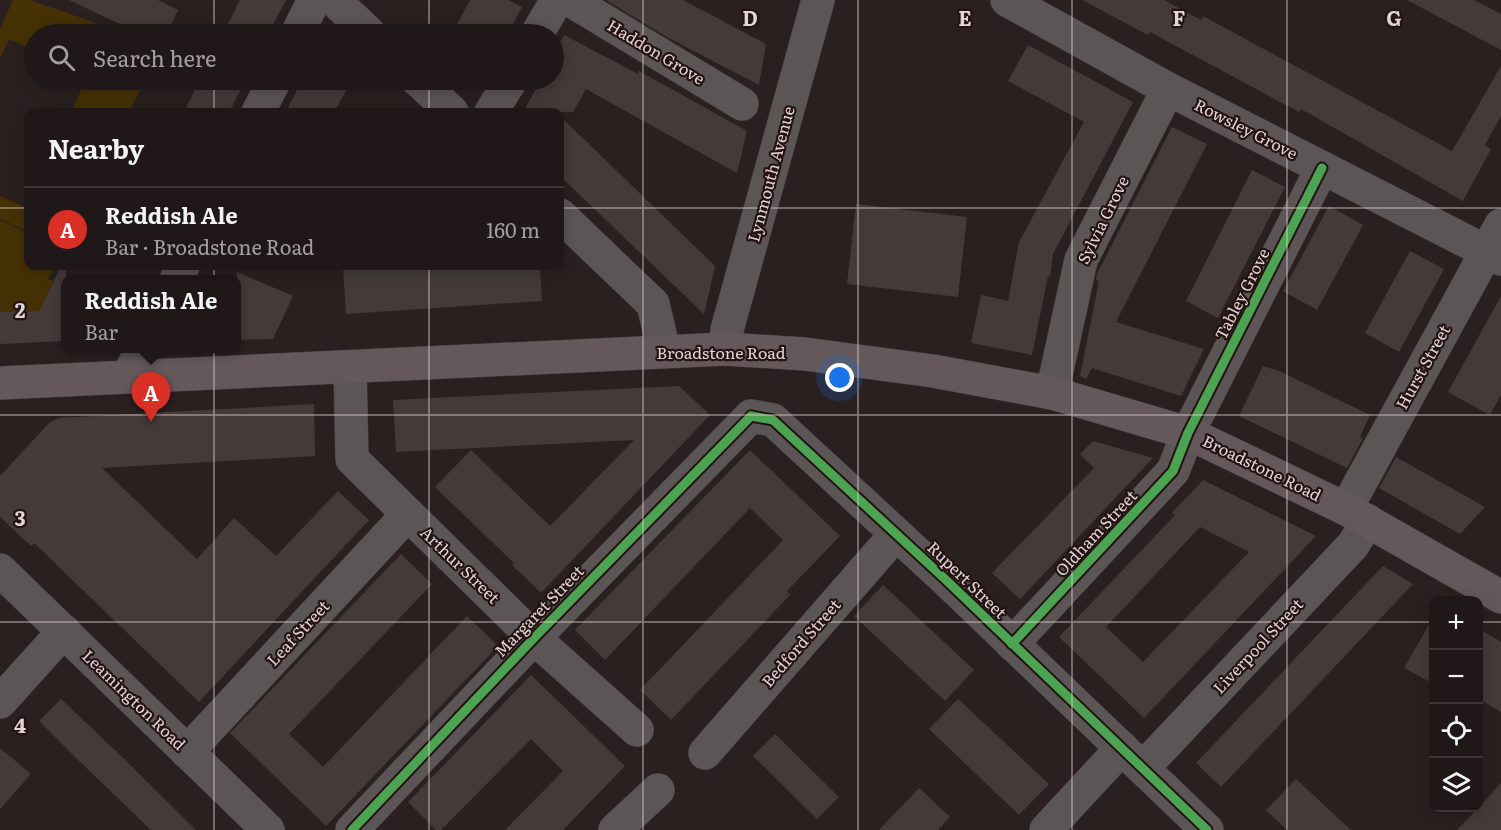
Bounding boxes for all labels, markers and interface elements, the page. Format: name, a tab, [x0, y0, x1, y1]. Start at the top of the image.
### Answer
text: D	[742, 2, 758, 32]
text: E	[958, 2, 972, 32]
text: F	[1173, 2, 1186, 32]
text: G	[1386, 2, 1402, 32]
street label: Haddon Grove	[603, 12, 710, 90]
search box	[24, 24, 564, 90]
icon: search	[45, 41, 78, 74]
text: Search here	[93, 41, 216, 74]
street label: Rowsley Grove	[1191, 92, 1302, 164]
street label: Lynmouth Avenue	[740, 103, 800, 244]
text: Nearby	[48, 128, 144, 167]
street label: Sylvia Grove	[1070, 171, 1134, 268]
text: Reddish Ale	[105, 198, 238, 231]
text: A	[60, 214, 75, 244]
text: 160 m	[486, 214, 540, 244]
text: Bar · Broadstone Road	[105, 231, 314, 261]
street label: Tabley Grove	[1208, 244, 1274, 344]
popup	[61, 275, 241, 353]
text: Reddish Ale	[85, 283, 217, 316]
text: 2	[15, 294, 26, 324]
text: Bar	[85, 316, 118, 346]
street label: Hurst Street	[1389, 319, 1456, 413]
street label: Broadstone Road	[656, 340, 786, 364]
your location	[825, 363, 854, 392]
pin: A	[132, 372, 170, 422]
street label: Broadstone Road	[1199, 428, 1326, 506]
street label: Oldham Street	[1049, 483, 1142, 581]
text: 3	[14, 502, 26, 532]
street label: Arthur Street	[416, 520, 506, 609]
street label: Rupert Street	[923, 535, 1013, 624]
street label: Margaret Street	[488, 558, 589, 662]
street label: Liverpool Street	[1207, 592, 1308, 698]
street label: Bedford Street	[755, 593, 846, 692]
street label: Leaf Street	[260, 594, 334, 671]
map controls	[1429, 596, 1483, 812]
button: +	[1429, 596, 1483, 650]
street label: Leamington Road	[78, 644, 192, 755]
button: −	[1429, 650, 1483, 704]
button: locate	[1429, 704, 1483, 758]
text: 4	[14, 709, 26, 739]
button: layers	[1429, 758, 1483, 812]

